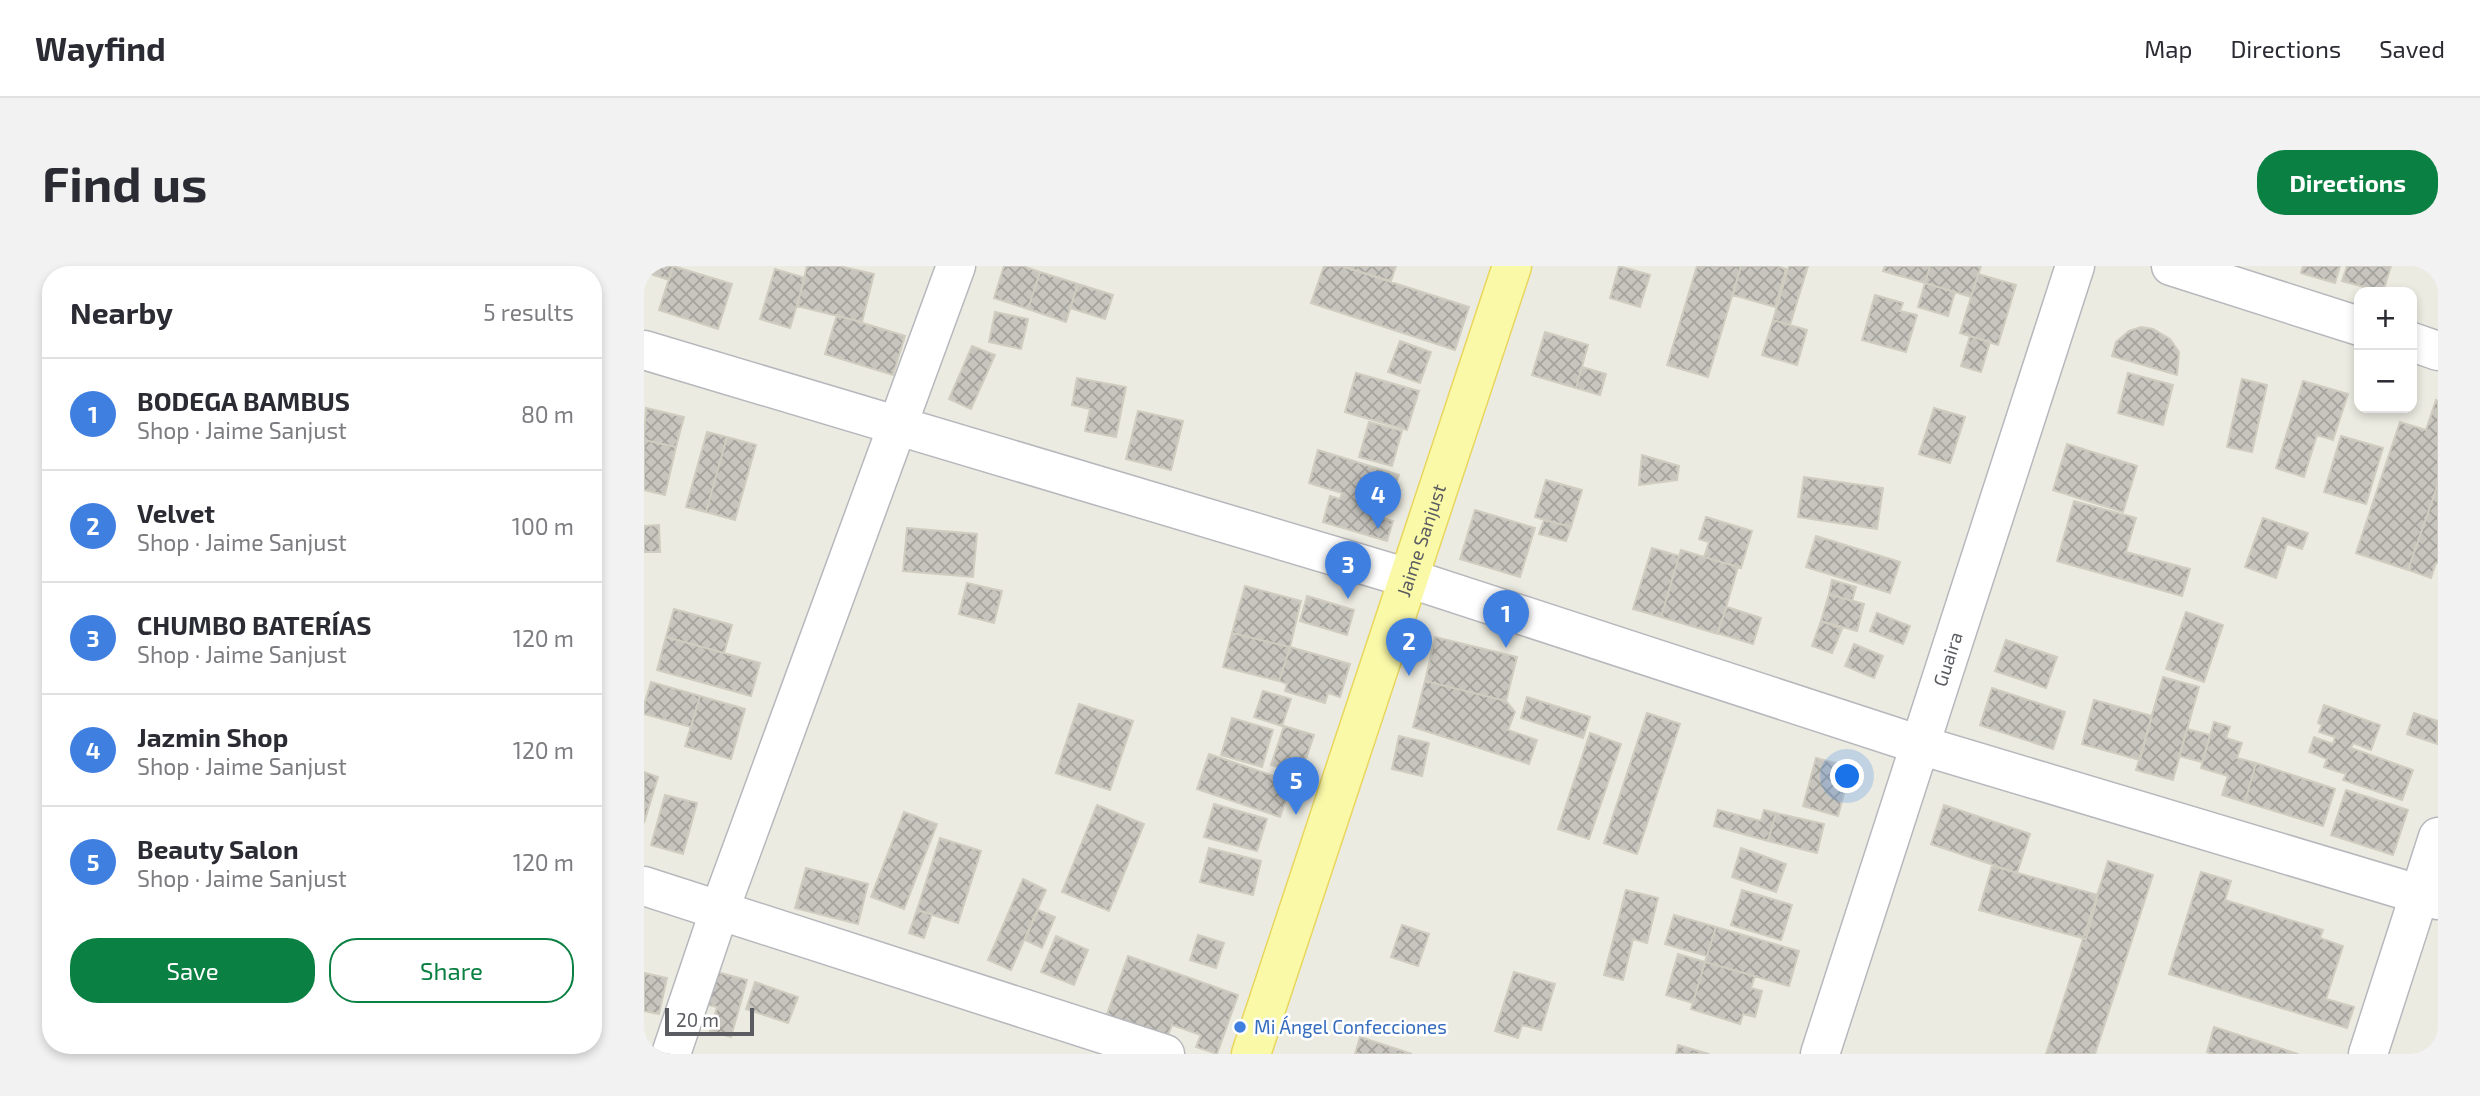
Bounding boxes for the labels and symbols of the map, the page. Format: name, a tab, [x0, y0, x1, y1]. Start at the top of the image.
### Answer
pin: 4	[1355, 471, 1401, 529]
street label: Jaime Sanjust	[1391, 481, 1450, 600]
pin: 3	[1325, 541, 1371, 599]
pin: 1	[1483, 590, 1529, 648]
pin: 2	[1386, 618, 1432, 676]
street label: Guaira	[1928, 629, 1967, 689]
pin: 5	[1273, 757, 1319, 815]
your location	[1830, 759, 1864, 793]
scale bar	[665, 1005, 754, 1037]
place label: Mi Ángel Confecciones	[1254, 1015, 1447, 1038]
marker: Mi Ángel Confecciones	[1232, 1019, 1248, 1035]

